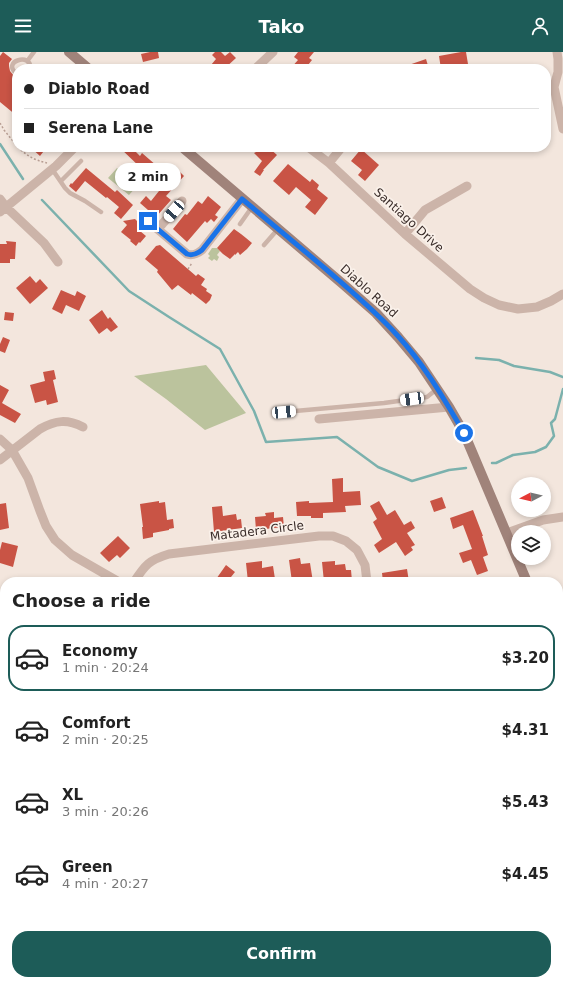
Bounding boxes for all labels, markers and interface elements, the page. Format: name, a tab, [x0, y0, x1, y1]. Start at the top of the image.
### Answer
icon: menu	[12, 15, 34, 37]
icon: person	[529, 15, 551, 37]
text: Tako	[259, 16, 304, 37]
text: Diablo Road	[48, 80, 150, 98]
text: Serena Lane	[48, 119, 153, 137]
callout: 2 min	[115, 163, 181, 191]
text: 2 min	[128, 169, 168, 184]
street label: Santiago Drive	[371, 185, 447, 255]
car	[162, 198, 186, 224]
route end	[139, 212, 157, 230]
street label: Diablo Road	[338, 262, 400, 320]
car	[399, 391, 425, 407]
car	[272, 405, 296, 419]
route start	[455, 424, 473, 442]
north arrow	[511, 477, 551, 517]
map controls	[511, 477, 551, 565]
street label: Matadera Circle	[209, 518, 305, 544]
button: layers	[511, 525, 551, 565]
text: Choose a ride	[12, 590, 151, 611]
icon: car	[14, 640, 50, 676]
text: Economy	[62, 642, 138, 660]
text: $3.20	[502, 649, 549, 667]
text: 1 min · 20:24	[62, 660, 149, 675]
icon: car	[14, 712, 50, 748]
text: Comfort	[62, 714, 130, 732]
text: $4.31	[502, 721, 549, 739]
text: 2 min · 20:25	[62, 732, 149, 747]
icon: car	[14, 784, 50, 820]
text: XL	[62, 786, 83, 804]
text: $5.43	[502, 793, 549, 811]
text: 3 min · 20:26	[62, 804, 149, 819]
icon: car	[14, 856, 50, 892]
text: Green	[62, 858, 113, 876]
text: $4.45	[502, 865, 549, 883]
text: 4 min · 20:27	[62, 876, 149, 891]
button: Confirm	[12, 931, 551, 977]

